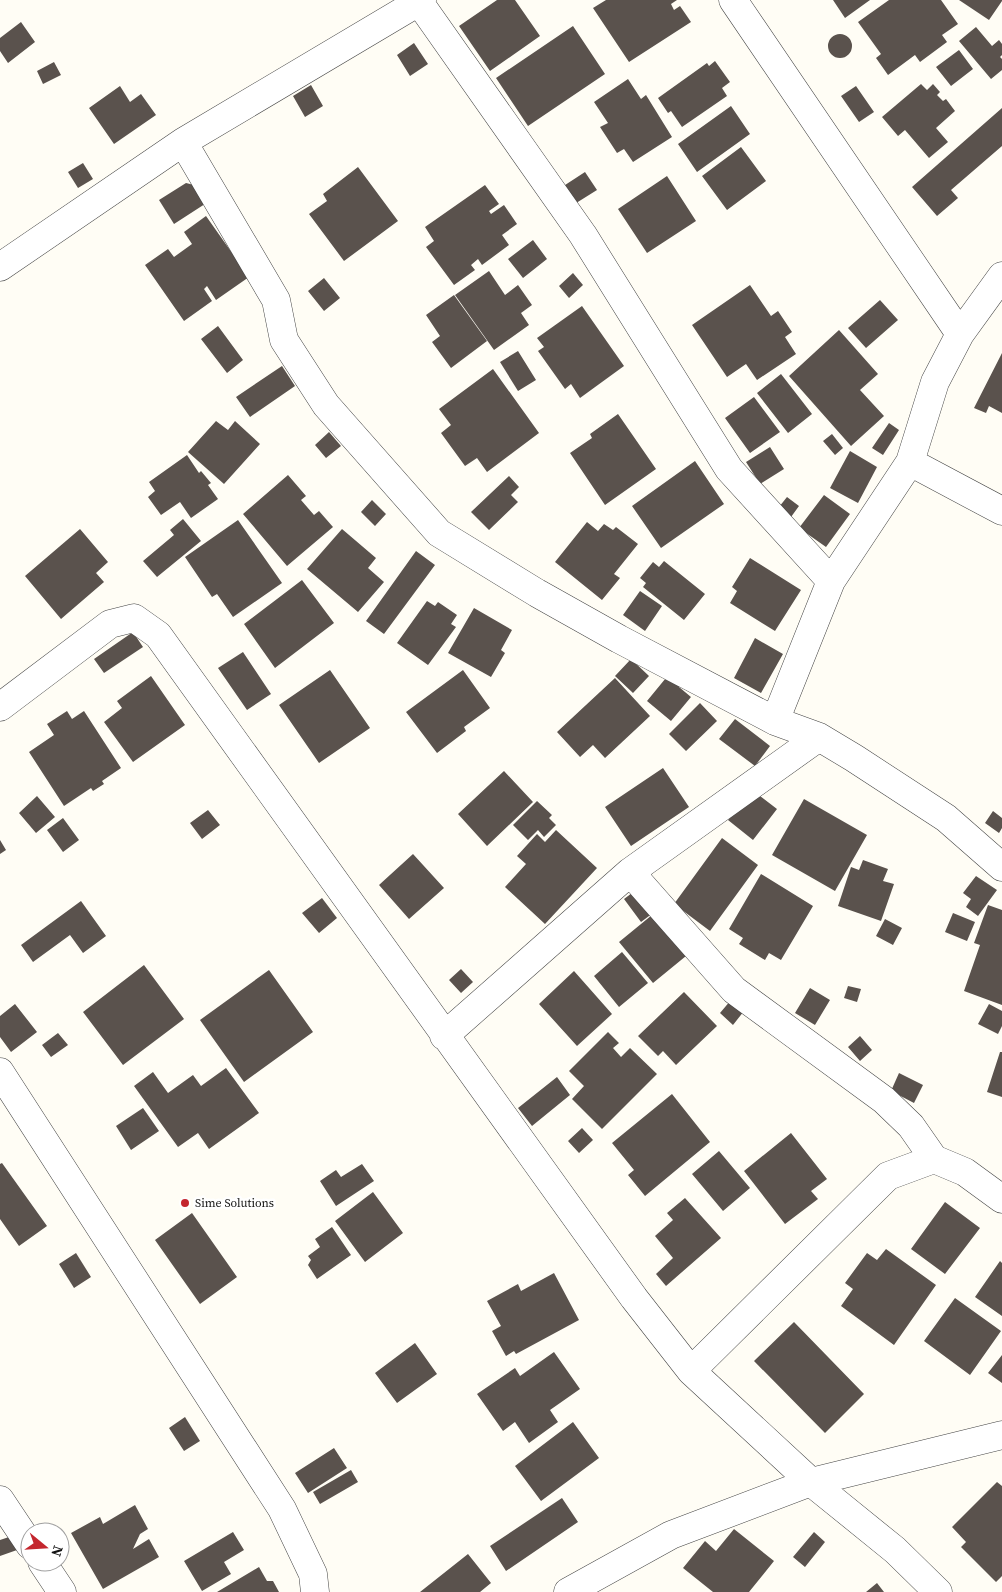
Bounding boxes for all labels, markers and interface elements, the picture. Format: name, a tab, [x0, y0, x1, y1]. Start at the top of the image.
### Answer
place label: Sime Solutions	[195, 1195, 274, 1211]
marker: Sime Solutions	[179, 1197, 191, 1209]
north arrow	[20, 1522, 70, 1572]
text: N	[46, 1543, 68, 1559]

